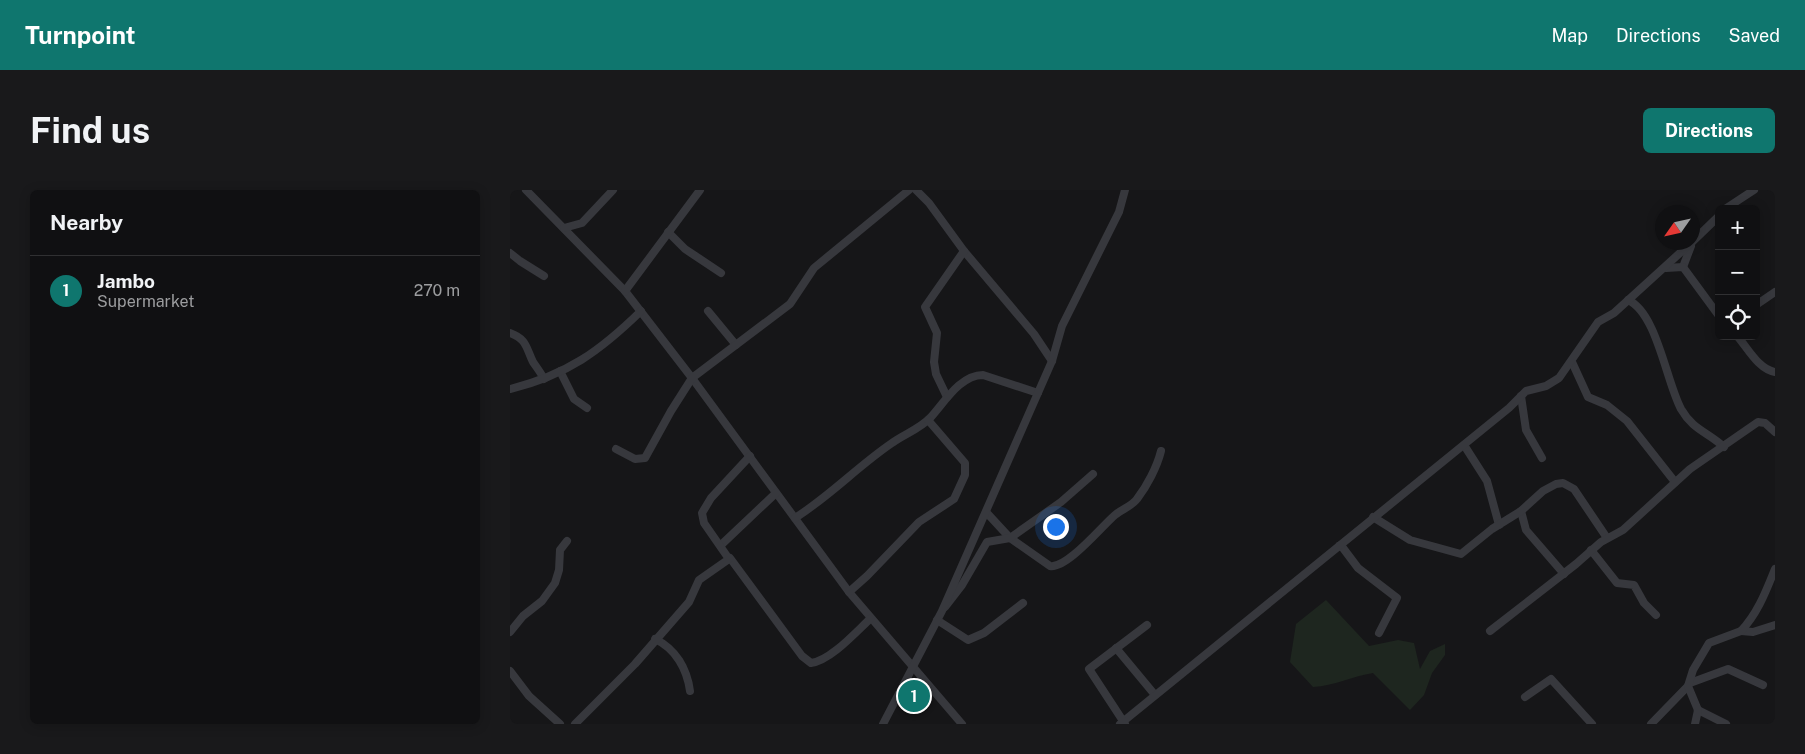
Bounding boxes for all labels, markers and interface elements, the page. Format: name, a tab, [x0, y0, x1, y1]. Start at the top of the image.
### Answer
text: Turnpoint	[25, 21, 135, 49]
text: Map	[1551, 25, 1588, 46]
text: Directions	[1616, 25, 1701, 46]
text: Saved	[1729, 25, 1780, 46]
button: Directions	[1643, 108, 1775, 153]
text: Find us	[30, 110, 150, 151]
north arrow	[1655, 205, 1700, 250]
map controls	[1715, 205, 1760, 340]
button: +	[1715, 205, 1760, 250]
text: Nearby	[50, 210, 123, 235]
button: −	[1715, 250, 1760, 295]
text: Jambo	[97, 270, 155, 292]
text: 1	[63, 281, 69, 300]
text: 270 m	[414, 281, 460, 300]
text: Supermarket	[97, 292, 194, 311]
button: locate	[1715, 295, 1760, 340]
your location	[1043, 514, 1069, 540]
pin: 1	[898, 677, 930, 715]

